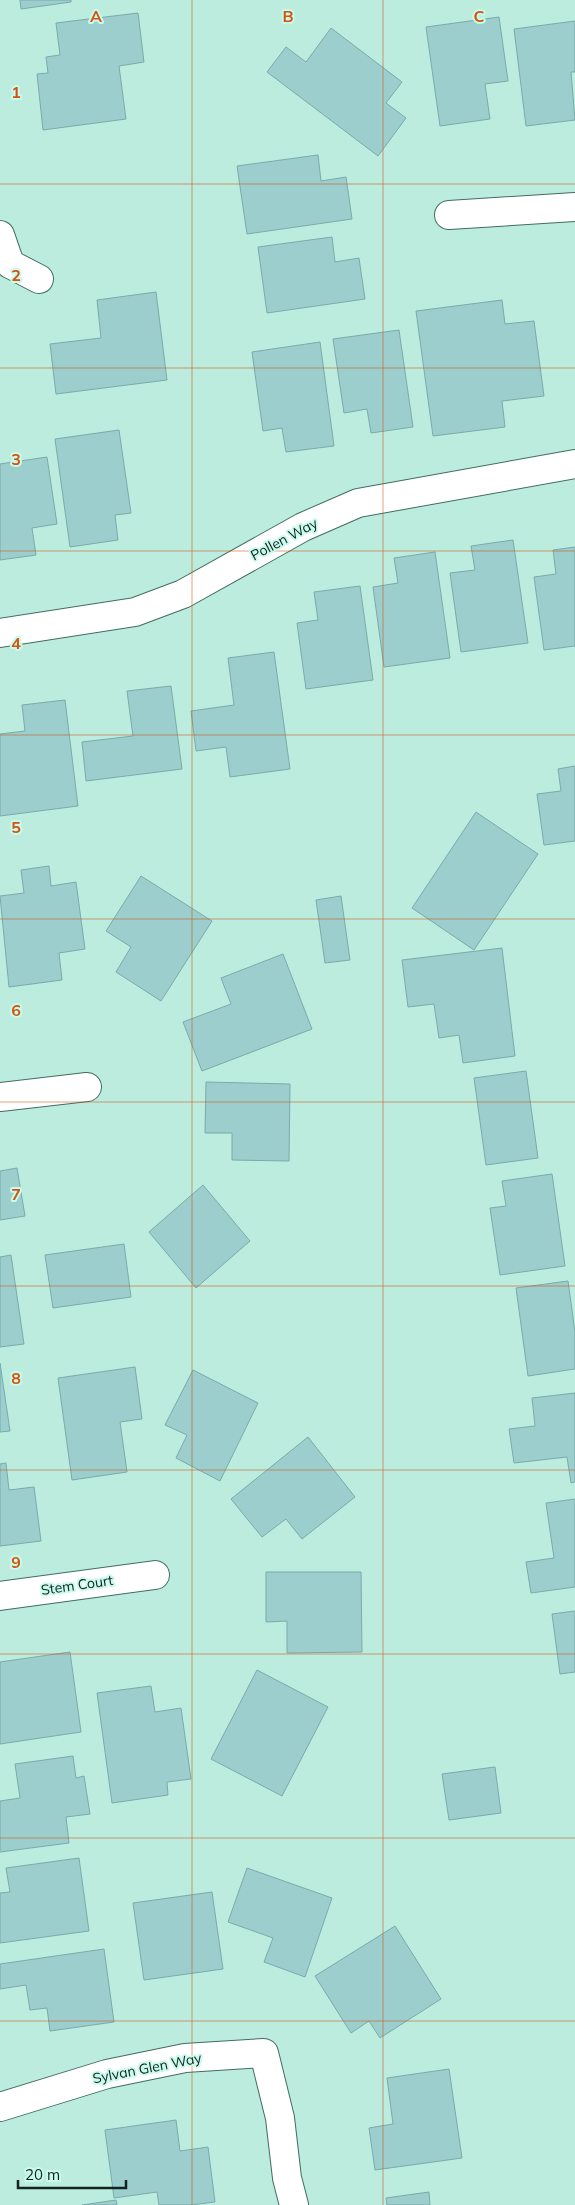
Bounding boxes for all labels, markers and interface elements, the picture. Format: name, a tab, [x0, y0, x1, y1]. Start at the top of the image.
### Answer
text: A	[90, 6, 102, 26]
text: B	[282, 6, 294, 26]
text: C	[474, 6, 485, 26]
text: 1	[11, 82, 21, 102]
text: 2	[11, 265, 21, 285]
text: 3	[11, 449, 21, 469]
street label: Pollen Way	[247, 514, 321, 564]
text: 4	[11, 633, 21, 653]
text: 5	[11, 817, 21, 837]
text: 6	[11, 1000, 21, 1020]
text: 7	[11, 1184, 21, 1204]
text: 8	[11, 1368, 21, 1388]
text: 9	[11, 1552, 21, 1572]
street label: Stem Court	[40, 1571, 114, 1599]
street label: Sylvan Glen Way	[91, 2049, 204, 2087]
scale bar	[18, 2158, 125, 2190]
text: 20 m	[25, 2165, 60, 2184]

